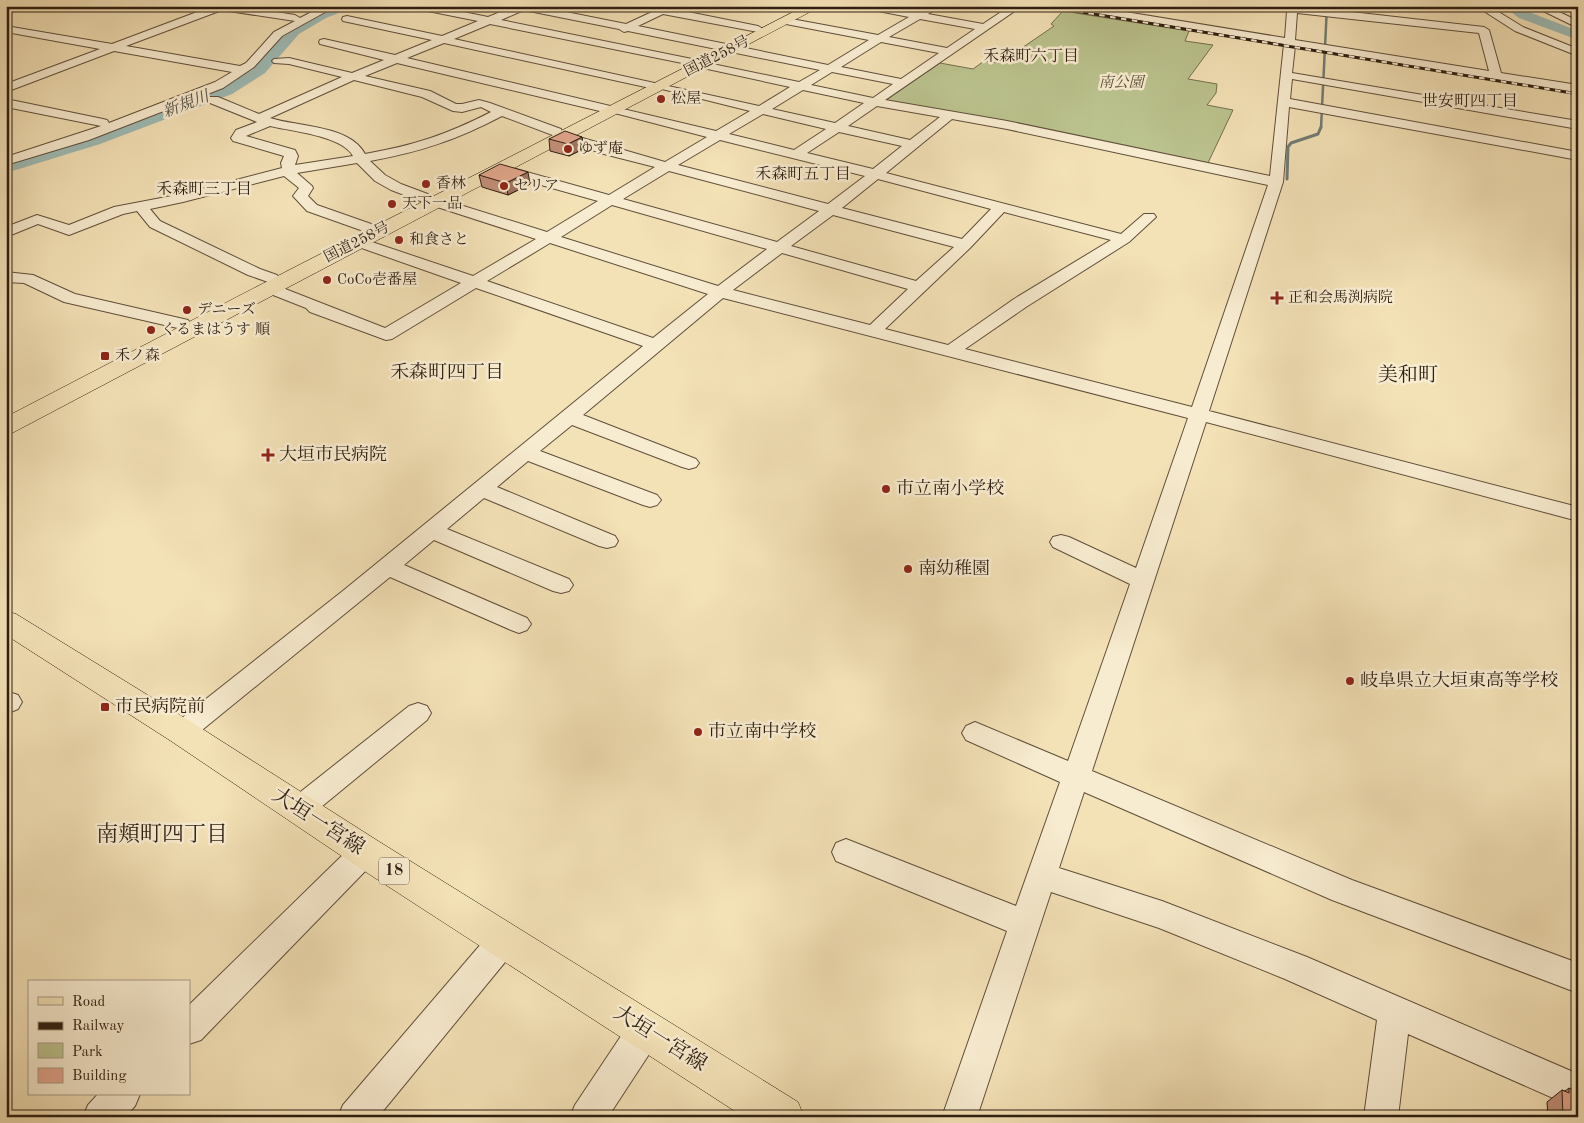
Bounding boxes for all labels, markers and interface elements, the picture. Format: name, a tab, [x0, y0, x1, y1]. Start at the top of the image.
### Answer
street label: 国道258号	[681, 32, 752, 80]
district label: 禾森町六丁目	[983, 47, 1079, 65]
park label: 南公園	[1098, 74, 1146, 91]
water label: 新規川	[160, 86, 213, 121]
place label: 松屋	[671, 90, 701, 107]
district label: 世安町四丁目	[1422, 92, 1518, 110]
marker: 松屋	[655, 93, 667, 105]
place label: ゆず庵	[578, 140, 623, 157]
marker: ゆず庵	[562, 143, 574, 155]
district label: 禾森町五丁目	[755, 165, 851, 183]
place label: 香林	[436, 175, 466, 192]
marker: 香林	[420, 178, 432, 190]
place label: セリア	[514, 178, 559, 194]
district label: 禾森町三丁目	[156, 180, 252, 198]
marker: セリア	[498, 180, 510, 192]
place label: 天下一品	[402, 195, 462, 212]
marker: 天下一品	[386, 198, 398, 210]
street label: 国道258号	[321, 218, 392, 266]
place label: 和食さと	[409, 231, 469, 248]
marker: 和食さと	[393, 234, 405, 246]
place label: CoCo壱番屋	[337, 271, 417, 288]
marker: CoCo壱番屋	[321, 274, 333, 286]
place label: 正和会馬渕病院	[1288, 289, 1393, 306]
marker: 正和会馬渕病院	[1270, 291, 1284, 305]
place label: デニーズ	[197, 301, 256, 318]
marker: デニーズ	[181, 304, 193, 316]
place label: くるまはうす 順	[161, 321, 270, 338]
marker: くるまはうす 順	[145, 324, 157, 336]
place label: 禾ノ森	[115, 347, 160, 364]
marker: 禾ノ森	[99, 350, 111, 362]
district label: 禾森町四丁目	[390, 362, 504, 383]
district label: 美和町	[1378, 364, 1438, 386]
place label: 大垣市民病院	[279, 444, 387, 464]
marker: 大垣市民病院	[261, 448, 275, 462]
place label: 市立南小学校	[896, 478, 1004, 498]
marker: 市立南小学校	[880, 483, 892, 495]
place label: 南幼稚園	[918, 558, 990, 578]
marker: 南幼稚園	[902, 563, 914, 575]
place label: 岐阜県立大垣東高等学校	[1360, 670, 1558, 690]
marker: 岐阜県立大垣東高等学校	[1344, 675, 1356, 687]
place label: 市民病院前	[115, 696, 205, 716]
marker: 市民病院前	[99, 701, 111, 713]
place label: 市立南中学校	[708, 721, 816, 741]
marker: 市立南中学校	[692, 726, 704, 738]
street label: 大垣一宮線	[268, 783, 369, 859]
district label: 南頬町四丁目	[96, 822, 228, 846]
road number: 18	[379, 858, 409, 884]
legend	[28, 980, 190, 1096]
text: Road	[72, 995, 106, 1010]
street label: 大垣一宮線	[610, 1001, 711, 1076]
text: Railway	[72, 1019, 125, 1034]
text: Park	[72, 1045, 103, 1060]
text: Building	[72, 1069, 127, 1084]

